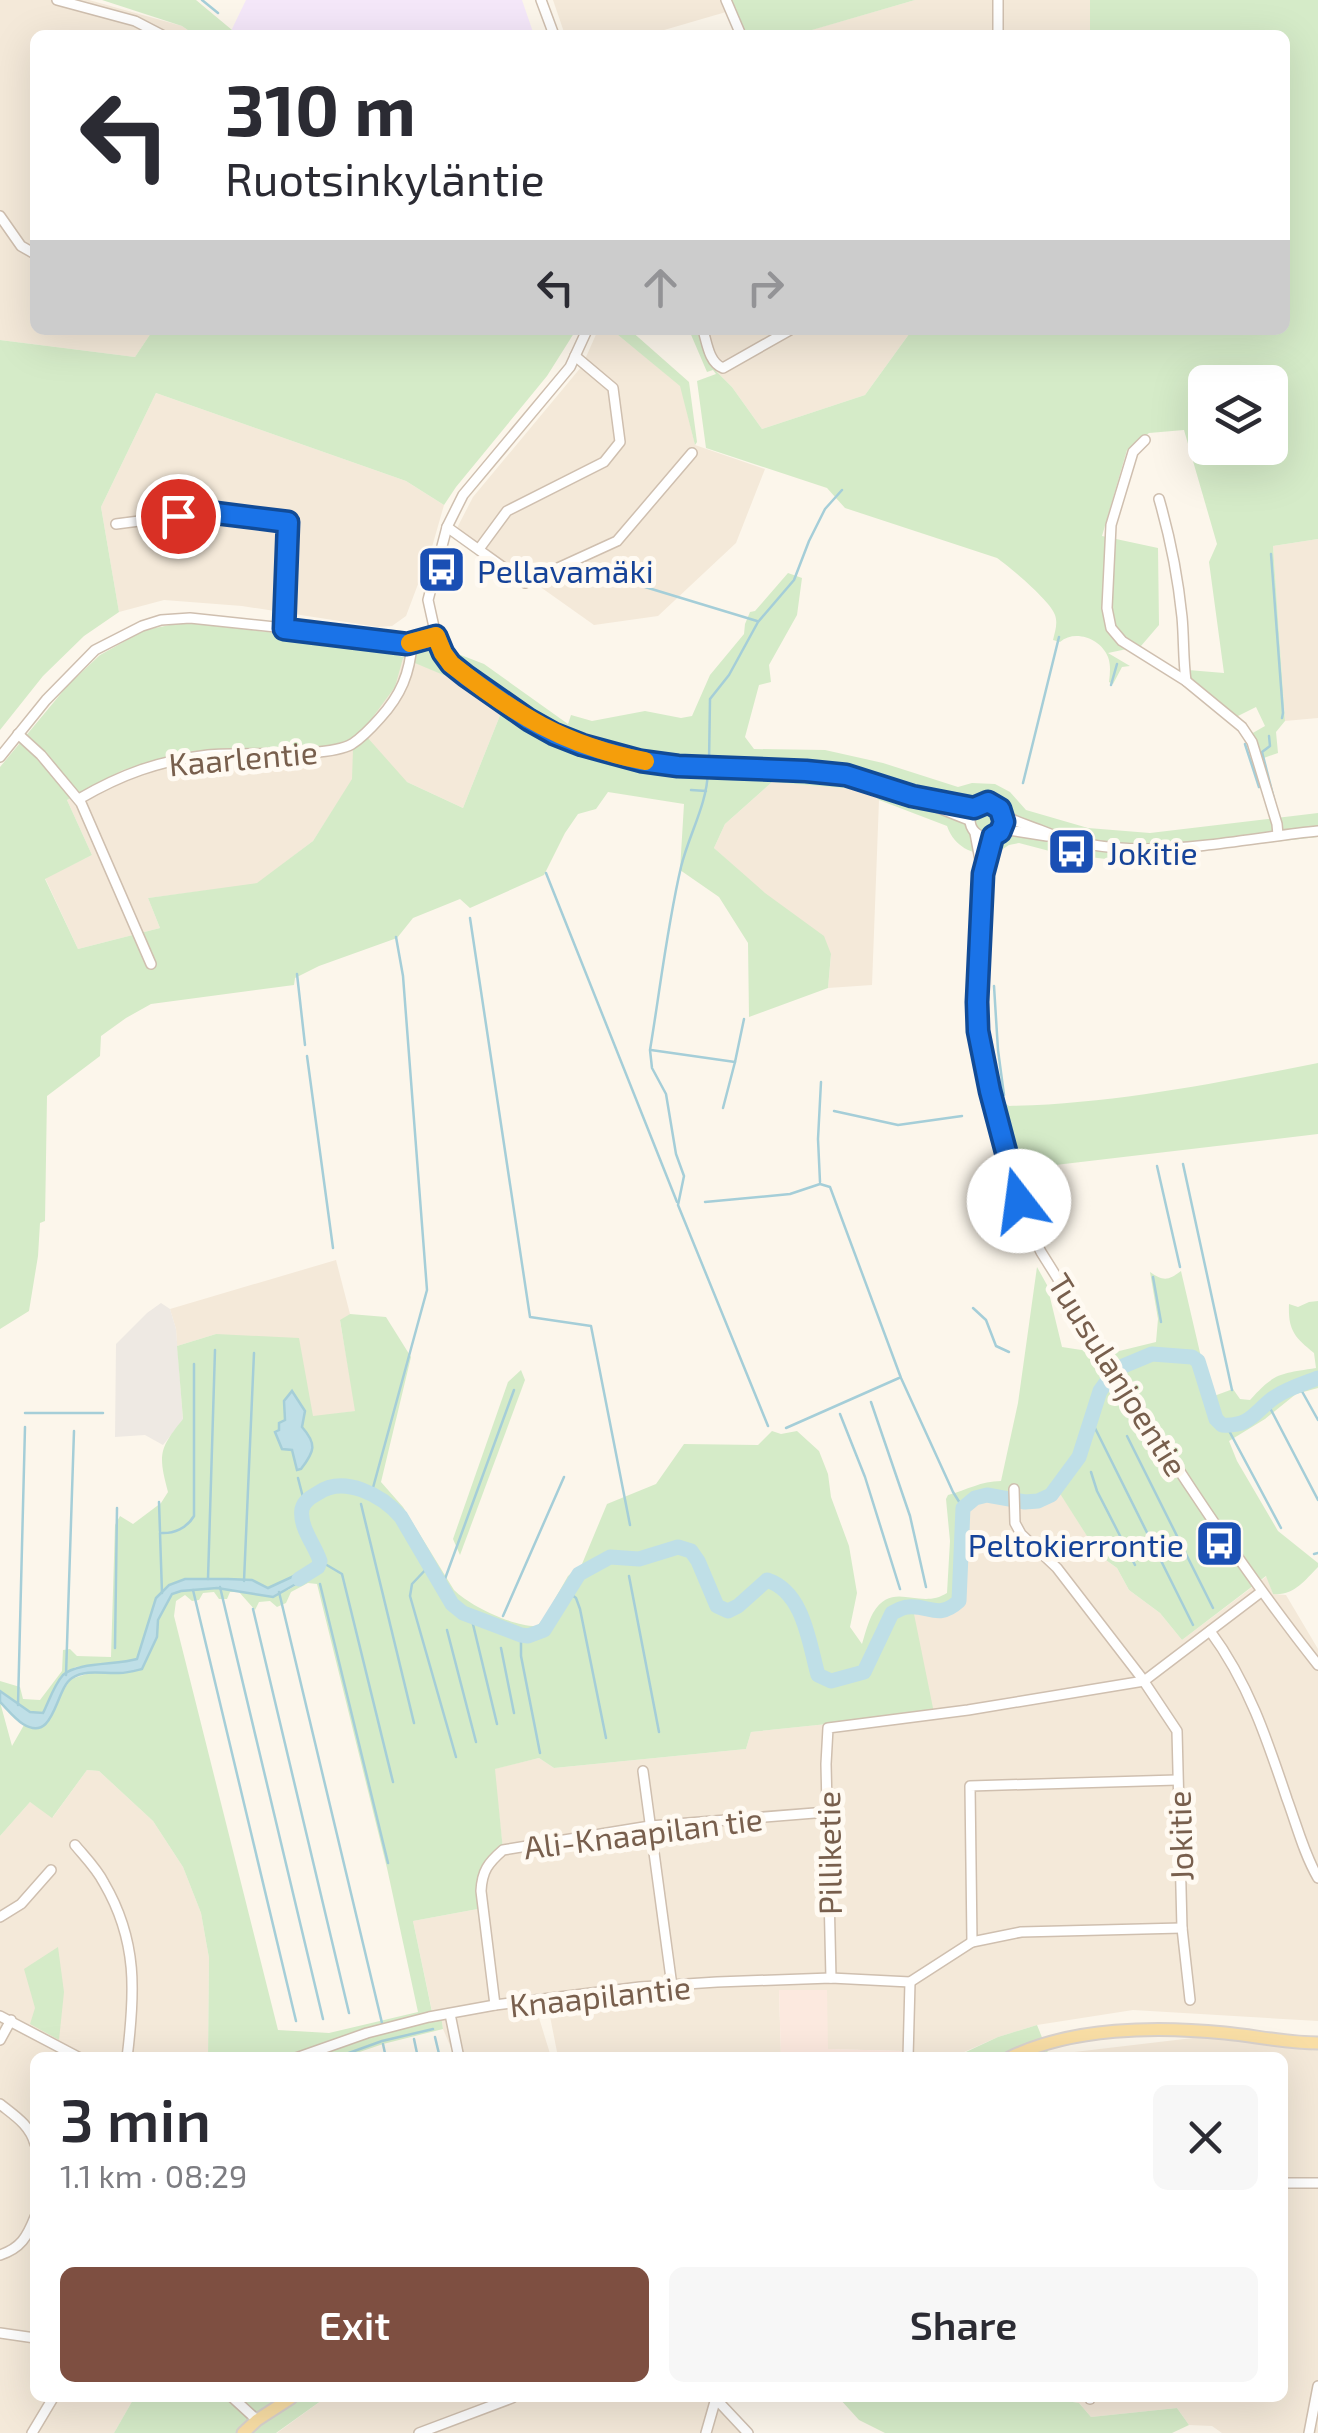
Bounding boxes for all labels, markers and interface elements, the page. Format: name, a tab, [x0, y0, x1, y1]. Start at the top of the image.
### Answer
text: 310 m	[225, 66, 416, 150]
icon: left	[60, 70, 190, 200]
text: Ruotsinkyläntie	[225, 151, 545, 205]
icon: left	[528, 260, 583, 315]
icon: ahead	[633, 260, 688, 315]
icon: right	[738, 260, 793, 315]
map controls	[1188, 365, 1288, 465]
button: layers	[1188, 365, 1288, 465]
pin	[136, 474, 221, 559]
icon: arrive	[151, 489, 206, 544]
bus stop icon: Pellavamäki	[416, 544, 468, 596]
place label: Pellavamäki	[477, 551, 654, 589]
street label: Kaarlentie	[167, 732, 319, 782]
bus stop icon: Jokitie	[1046, 826, 1098, 878]
place label: Jokitie	[1107, 833, 1198, 871]
position arrow	[967, 1149, 1071, 1253]
street label: Tuusulanjoentie	[1041, 1266, 1196, 1483]
bus stop icon: Peltokierrontie	[1193, 1518, 1245, 1570]
place label: Peltokierrontie	[968, 1525, 1184, 1563]
street label: Jokitie	[1158, 1790, 1200, 1882]
street label: Pilliketie	[808, 1791, 848, 1915]
street label: Ali-Knaapilan tie	[521, 1798, 765, 1866]
street label: Knaapilantie	[507, 1967, 693, 2023]
text: 3 min	[60, 2082, 211, 2154]
button: close	[1153, 2085, 1258, 2190]
text: 1.1 km · 08:29	[60, 2156, 247, 2194]
button: Exit	[60, 2267, 649, 2382]
button: Share	[669, 2267, 1258, 2382]

